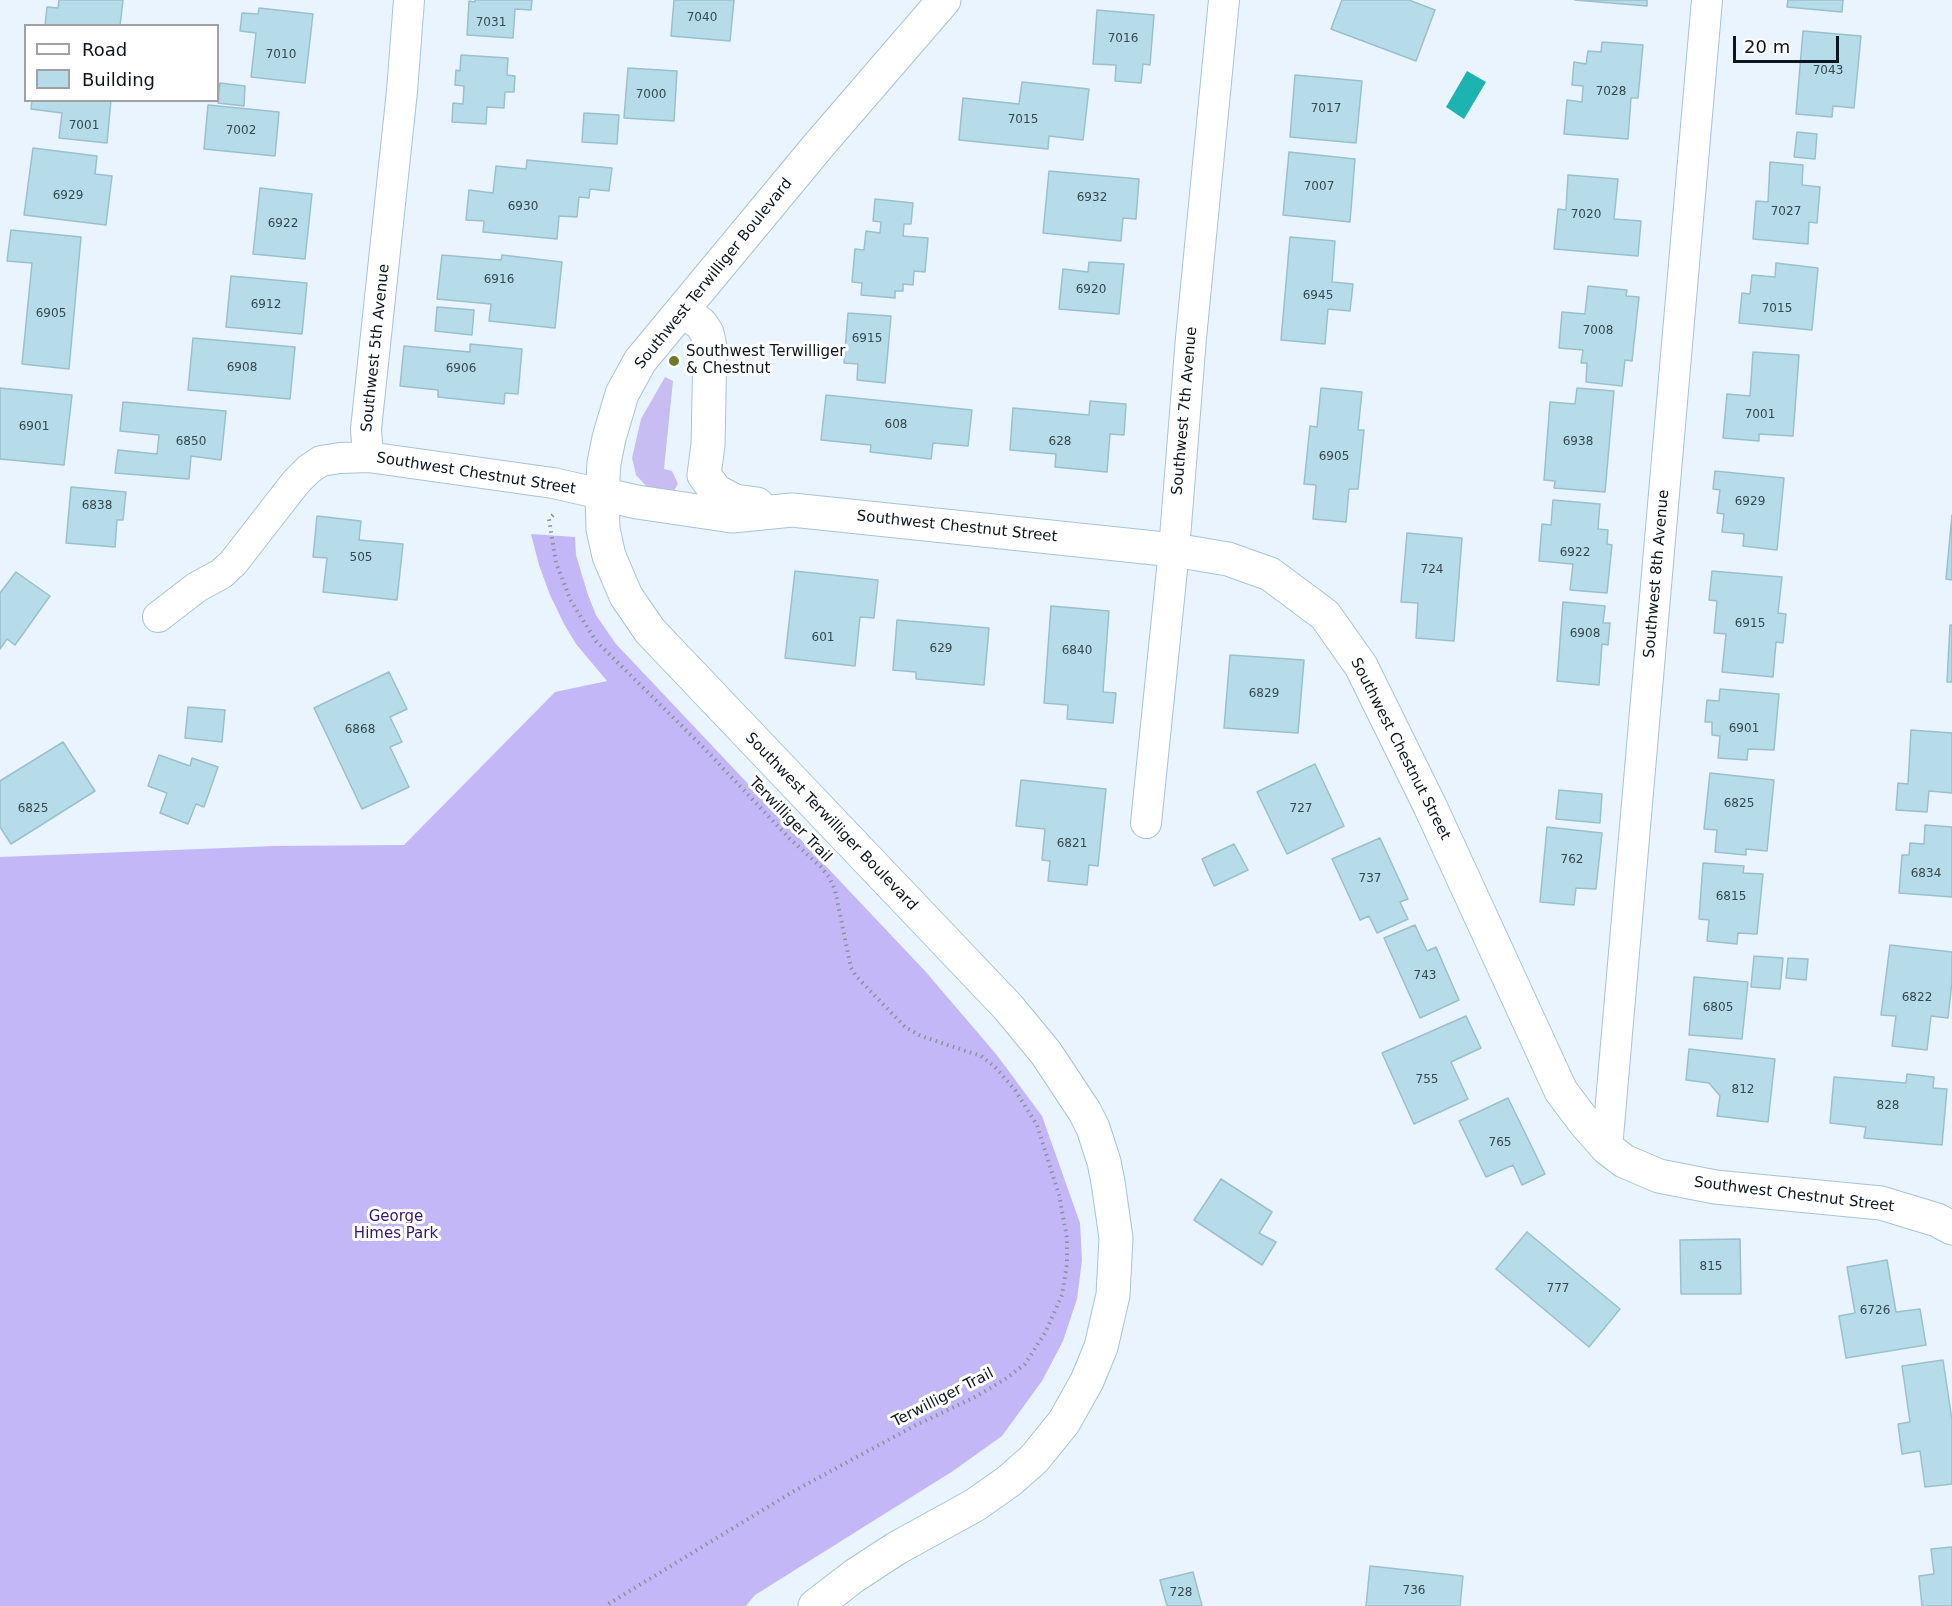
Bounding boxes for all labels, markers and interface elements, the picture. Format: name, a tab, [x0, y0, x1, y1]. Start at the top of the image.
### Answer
house number: 7040	[687, 11, 717, 25]
house number: 7031	[476, 16, 506, 30]
legend	[24, 24, 219, 102]
scale bar	[1736, 24, 1842, 62]
house number: 7016	[1108, 32, 1138, 46]
text: 20 m	[1744, 36, 1790, 57]
text: Road	[82, 39, 127, 60]
house number: 7010	[266, 48, 296, 62]
house number: 7043	[1813, 64, 1843, 78]
text: Building	[82, 69, 155, 90]
house number: 7028	[1596, 85, 1626, 99]
house number: 7000	[636, 88, 666, 102]
house number: 7017	[1311, 102, 1341, 116]
house number: 7015	[1008, 113, 1038, 127]
house number: 7001	[69, 119, 99, 133]
house number: 7002	[226, 124, 256, 138]
street label: Southwest Terwilliger Boulevard	[631, 175, 797, 373]
house number: 7007	[1304, 180, 1334, 194]
house number: 6929	[53, 189, 83, 203]
house number: 6932	[1077, 191, 1107, 205]
house number: 6930	[508, 200, 538, 214]
house number: 7027	[1771, 205, 1801, 219]
house number: 7020	[1571, 208, 1601, 222]
house number: 6922	[268, 217, 298, 231]
street label: Southwest 5th Avenue	[358, 263, 394, 433]
house number: 6916	[484, 273, 514, 287]
house number: 6920	[1076, 283, 1106, 297]
house number: 6945	[1303, 289, 1333, 303]
house number: 6912	[251, 298, 281, 312]
house number: 7015	[1762, 302, 1792, 316]
house number: 6905	[36, 307, 66, 321]
house number: 7008	[1583, 324, 1613, 338]
street label: Southwest 7th Avenue	[1169, 326, 1201, 496]
house number: 6915	[852, 332, 882, 346]
place label: Southwest Terwilliger & Chestnut	[686, 343, 845, 378]
marker: Southwest Terwilliger & Chestnut	[667, 354, 681, 368]
house number: 6908	[227, 361, 257, 375]
house number: 6906	[446, 362, 476, 376]
house number: 7001	[1745, 408, 1775, 422]
house number: 608	[885, 418, 907, 432]
house number: 6901	[19, 420, 49, 434]
house number: 6850	[176, 435, 206, 449]
house number: 628	[1049, 435, 1071, 449]
house number: 6938	[1563, 435, 1593, 449]
street label: Southwest Chestnut Street	[375, 449, 577, 499]
house number: 6905	[1319, 450, 1349, 464]
street label: Southwest 8th Avenue	[1641, 489, 1673, 659]
house number: 6929	[1735, 495, 1765, 509]
house number: 6838	[82, 499, 112, 513]
street label: Southwest Chestnut Street	[856, 508, 1058, 546]
house number: 6922	[1560, 546, 1590, 560]
house number: 505	[350, 551, 372, 565]
house number: 724	[1421, 563, 1443, 577]
house number: 6915	[1735, 617, 1765, 631]
house number: 6908	[1570, 627, 1600, 641]
house number: 601	[812, 631, 834, 645]
house number: 629	[930, 642, 952, 656]
house number: 6840	[1062, 644, 1092, 658]
street label: Southwest Chestnut Street	[1346, 655, 1454, 843]
house number: 6829	[1249, 687, 1279, 701]
house number: 6901	[1729, 722, 1759, 736]
house number: 6868	[345, 723, 375, 737]
street label: Southwest Terwilliger Boulevard	[741, 729, 921, 915]
street label: Terwilliger Trail	[745, 774, 835, 866]
house number: 6825	[1724, 797, 1754, 811]
house number: 6825	[18, 802, 48, 816]
house number: 727	[1290, 802, 1312, 816]
house number: 6821	[1057, 837, 1087, 851]
house number: 762	[1561, 853, 1583, 867]
house number: 6834	[1911, 867, 1941, 881]
house number: 737	[1359, 872, 1381, 886]
house number: 6815	[1716, 890, 1746, 904]
house number: 743	[1414, 969, 1436, 983]
house number: 6822	[1902, 991, 1932, 1005]
house number: 6805	[1703, 1001, 1733, 1015]
house number: 755	[1416, 1073, 1438, 1087]
house number: 812	[1732, 1083, 1754, 1097]
house number: 828	[1877, 1099, 1899, 1113]
house number: 765	[1489, 1136, 1511, 1150]
street label: Southwest Chestnut Street	[1693, 1174, 1895, 1216]
park label: George Himes Park	[354, 1208, 438, 1243]
house number: 815	[1700, 1260, 1722, 1274]
house number: 777	[1547, 1282, 1569, 1296]
house number: 6726	[1860, 1304, 1890, 1318]
street label: Terwilliger Trail	[889, 1365, 997, 1431]
house number: 736	[1403, 1584, 1425, 1598]
house number: 728	[1170, 1586, 1192, 1600]

